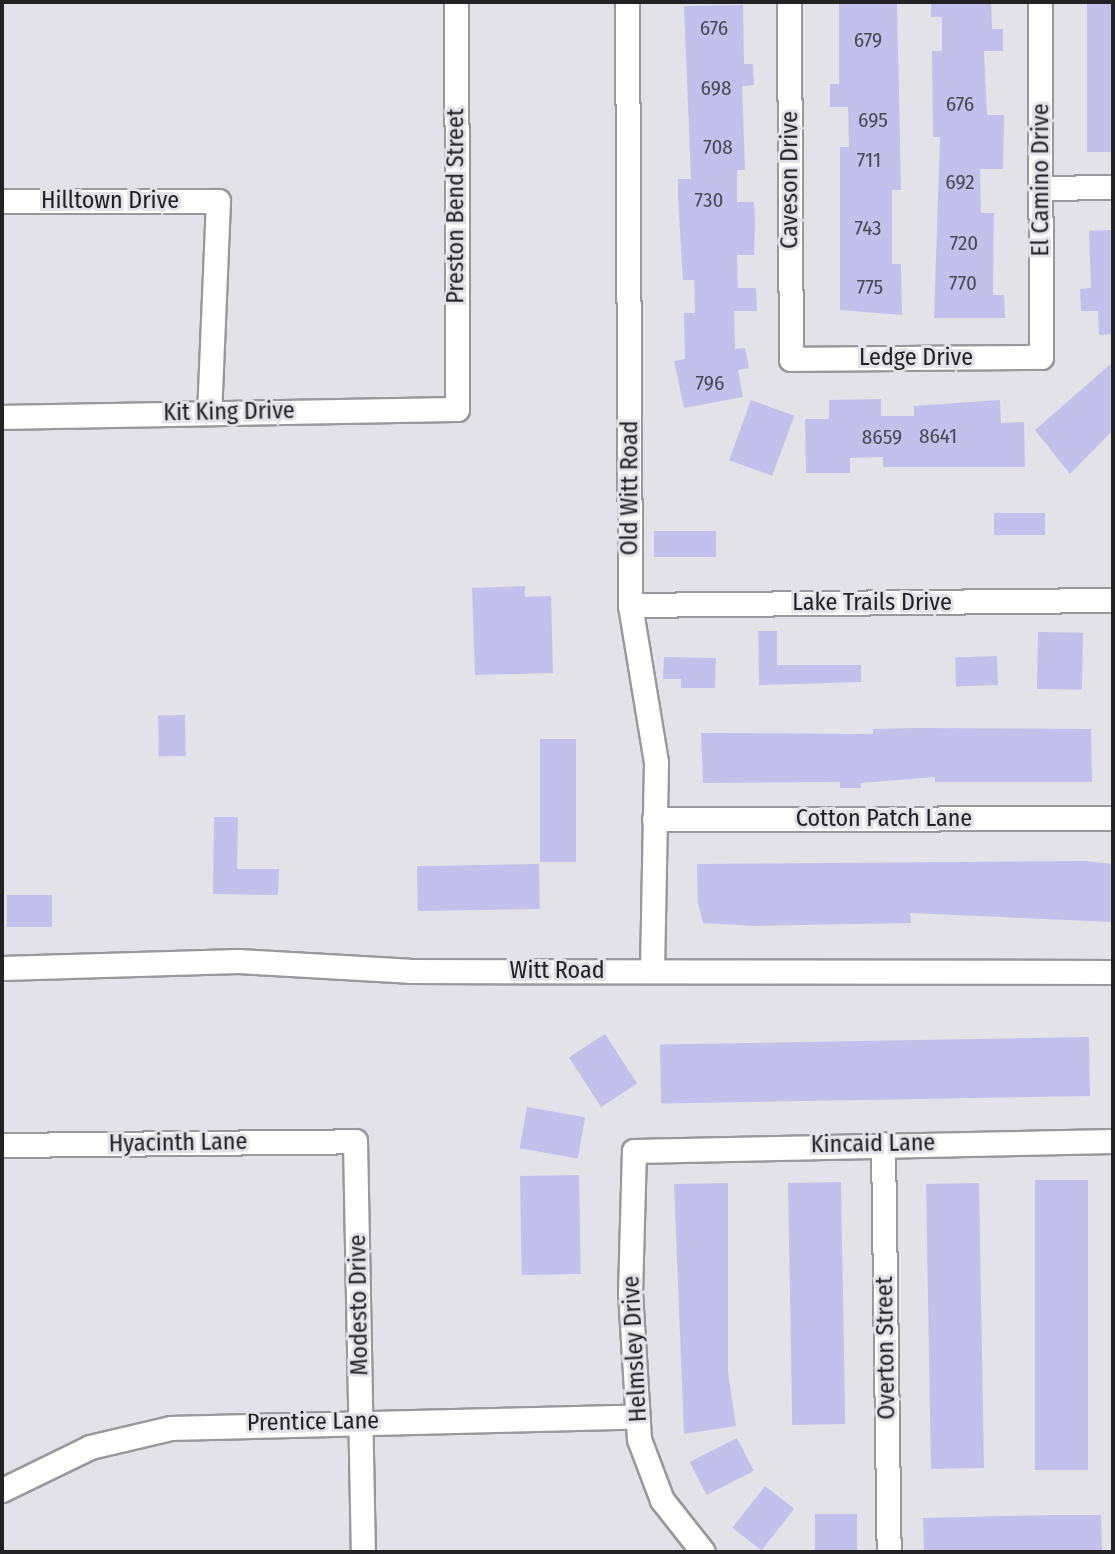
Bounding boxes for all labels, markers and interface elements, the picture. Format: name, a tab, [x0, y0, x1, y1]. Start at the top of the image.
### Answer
house number: 676	[700, 15, 728, 41]
house number: 679	[854, 27, 882, 53]
house number: 698	[701, 75, 731, 101]
house number: 676	[946, 91, 974, 117]
street label: El Camino Drive	[1027, 104, 1055, 256]
house number: 695	[858, 107, 888, 133]
street label: Preston Bend Street	[442, 108, 470, 304]
street label: Caveson Drive	[776, 111, 804, 249]
house number: 708	[703, 134, 733, 160]
house number: 711	[857, 147, 881, 173]
house number: 692	[945, 169, 975, 195]
street label: Hilltown Drive	[41, 187, 179, 215]
house number: 730	[695, 187, 723, 213]
house number: 743	[854, 215, 882, 241]
house number: 720	[950, 230, 978, 256]
house number: 770	[949, 270, 977, 296]
house number: 775	[857, 274, 883, 300]
street label: Ledge Drive	[859, 344, 973, 372]
house number: 796	[696, 370, 724, 396]
street label: Kit King Drive	[163, 396, 295, 428]
street label: Old Witt Road	[616, 421, 644, 555]
house number: 8641	[919, 423, 957, 449]
house number: 8659	[862, 424, 902, 450]
street label: Lake Trails Drive	[792, 589, 952, 617]
street label: Cotton Patch Lane	[796, 805, 972, 833]
street label: Witt Road	[509, 957, 605, 985]
street label: Hyacinth Lane	[109, 1127, 247, 1159]
street label: Kincaid Lane	[811, 1129, 935, 1159]
street label: Modesto Drive	[343, 1234, 375, 1376]
street label: Helmsley Drive	[617, 1275, 653, 1423]
street label: Overton Street	[870, 1276, 902, 1420]
street label: Prentice Lane	[247, 1406, 379, 1438]

